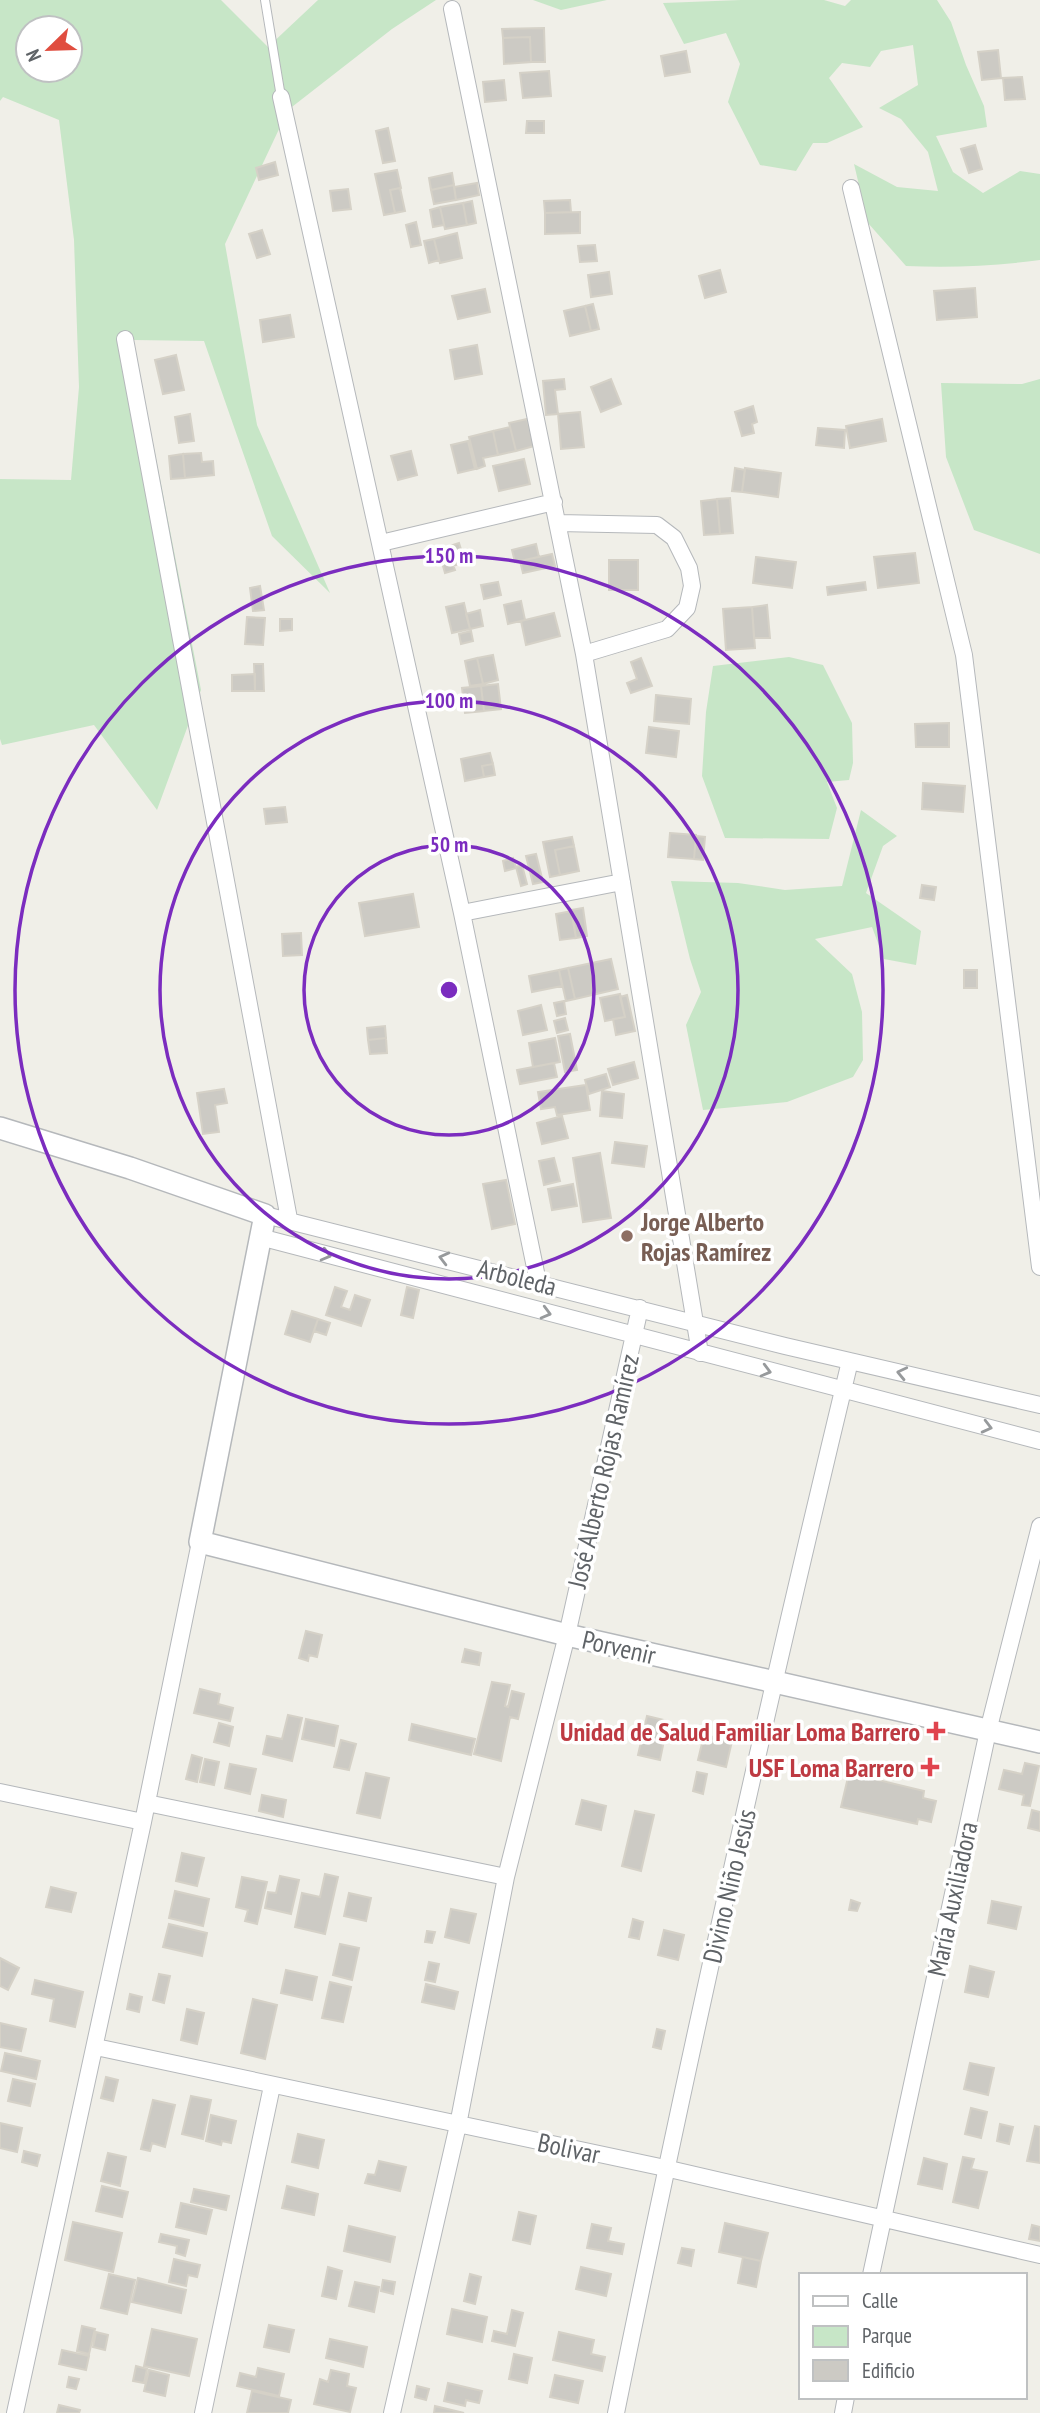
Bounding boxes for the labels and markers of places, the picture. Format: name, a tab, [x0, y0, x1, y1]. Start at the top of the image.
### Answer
centre of rings	[437, 978, 461, 1002]
place label: Jorge Alberto Rojas Ramírez	[640, 1205, 771, 1268]
marker: Jorge Alberto Rojas Ramírez	[619, 1228, 635, 1244]
place label: Unidad de Salud Familiar Loma Barrero	[560, 1715, 920, 1748]
marker: Unidad de Salud Familiar Loma Barrero	[926, 1721, 946, 1741]
place label: USF Loma Barrero	[749, 1751, 914, 1784]
marker: USF Loma Barrero	[920, 1757, 940, 1777]

